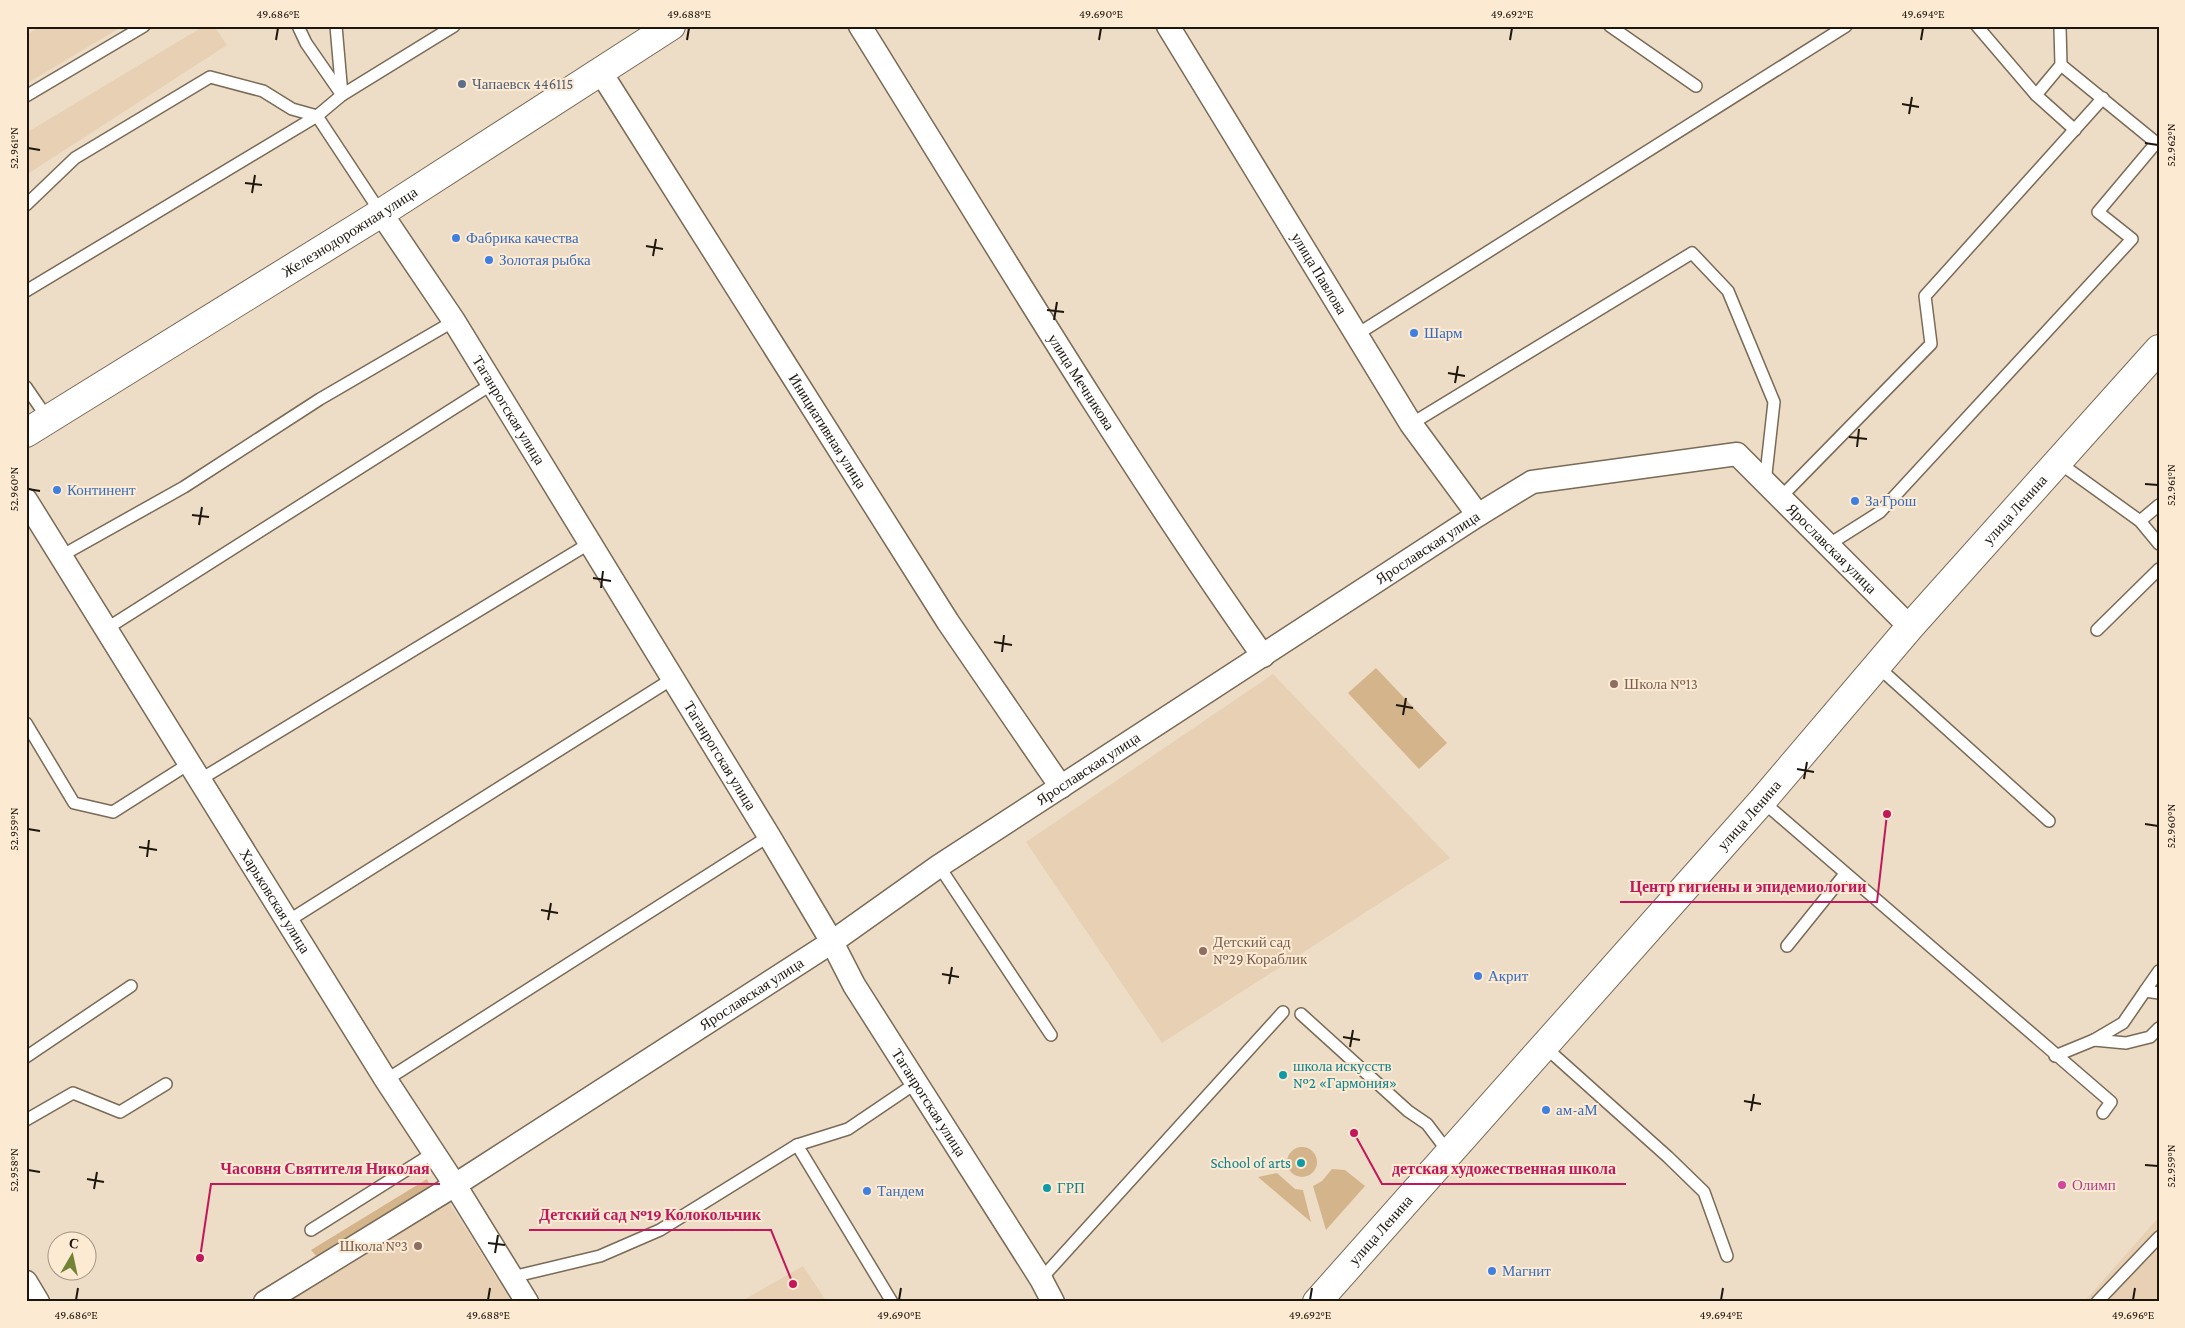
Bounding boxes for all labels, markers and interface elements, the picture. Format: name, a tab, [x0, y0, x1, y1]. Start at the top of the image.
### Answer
text: 49.686°E	[256, 7, 300, 21]
text: 49.688°E	[667, 7, 712, 21]
text: 49.690°E	[1079, 7, 1123, 21]
text: 49.692°E	[1491, 7, 1534, 21]
text: 49.694°E	[1902, 7, 1945, 21]
place label: Чапаевск 446115	[472, 76, 573, 92]
marker: Чапаевск 446115	[456, 78, 468, 90]
text: 52.962°N	[2164, 123, 2178, 167]
text: 52.961°N	[7, 127, 21, 169]
street label: Железнодорожная улица	[279, 184, 421, 280]
place label: Фабрика качества	[466, 230, 579, 246]
street label: улица Павлова	[1288, 230, 1350, 318]
marker: Фабрика качества	[450, 232, 462, 244]
place label: Золотая рыбка	[499, 252, 591, 268]
marker: Золотая рыбка	[483, 254, 495, 266]
place label: Шарм	[1424, 325, 1463, 341]
marker: Шарм	[1408, 327, 1420, 339]
street label: улица Мечникова	[1045, 331, 1118, 433]
street label: Таганрогская улица	[469, 353, 548, 468]
street label: Инициативная улица	[785, 371, 870, 492]
text: 52.961°N	[2164, 464, 2178, 506]
text: 52.960°N	[7, 466, 21, 511]
street label: улица Ленина	[1980, 472, 2050, 548]
place label: Континент	[67, 482, 136, 498]
marker: Континент	[51, 484, 63, 496]
place label: За Грош	[1865, 493, 1917, 509]
marker: За Грош	[1849, 495, 1861, 507]
street label: Ярославская улица	[1783, 500, 1880, 597]
street label: Ярославская улица	[1373, 508, 1483, 587]
place label: Школа №13	[1624, 676, 1698, 692]
marker: Школа №13	[1608, 678, 1620, 690]
street label: Таганрогская улица	[681, 698, 759, 813]
street label: Ярославская улица	[1033, 729, 1143, 808]
street label: улица Ленина	[1714, 777, 1784, 853]
text: 52.960°N	[2164, 803, 2178, 848]
text: 52.959°N	[7, 807, 21, 851]
street label: Харьковская улица	[236, 846, 314, 957]
callout: Центр гигиены и эпидемиологии	[1620, 871, 1877, 902]
text: Центр гигиены и эпидемиологии	[1629, 878, 1867, 896]
place label: Детский сад №29 Кораблик	[1213, 934, 1308, 967]
marker: Детский сад №29 Кораблик	[1197, 945, 1209, 957]
street label: Ярославская улица	[697, 954, 807, 1033]
place label: Акрит	[1488, 968, 1529, 984]
marker: Акрит	[1472, 970, 1484, 982]
street label: Таганрогская улица	[889, 1046, 969, 1160]
place label: школа искусств №2 «Гармония»	[1293, 1058, 1397, 1091]
marker: школа искусств №2 «Гармония»	[1277, 1069, 1289, 1081]
place label: ам-аМ	[1556, 1102, 1598, 1118]
marker: ам-аМ	[1540, 1104, 1552, 1116]
text: 52.959°N	[2164, 1144, 2178, 1188]
text: 52.958°N	[7, 1148, 21, 1192]
callout: Часовня Святителя Николая	[211, 1153, 440, 1184]
callout: детская художественная школа	[1382, 1153, 1626, 1184]
place label: School of arts	[1210, 1155, 1291, 1171]
marker: School of arts	[1295, 1157, 1307, 1169]
text: Часовня Святителя Николая	[220, 1160, 430, 1177]
text: детская художественная школа	[1392, 1160, 1616, 1178]
place label: Олимп	[2072, 1177, 2116, 1193]
marker: Олимп	[2056, 1179, 2068, 1191]
place label: ГРП	[1057, 1180, 1085, 1196]
marker: ГРП	[1041, 1182, 1053, 1194]
place label: Тандем	[877, 1183, 925, 1199]
marker: Тандем	[861, 1185, 873, 1197]
street label: улица Ленина	[1346, 1192, 1416, 1268]
callout: Детский сад №19 Колокольчик	[529, 1199, 771, 1230]
text: Детский сад №19 Колокольчик	[539, 1206, 762, 1224]
north arrow	[48, 1230, 98, 1280]
text: С	[68, 1234, 80, 1252]
place label: Школа №3	[339, 1238, 408, 1254]
marker: Школа №3	[412, 1240, 424, 1252]
place label: Магнит	[1502, 1263, 1551, 1279]
marker: Магнит	[1486, 1265, 1498, 1277]
text: 49.686°E	[54, 1308, 98, 1322]
text: 49.688°E	[466, 1308, 511, 1322]
text: 49.690°E	[877, 1308, 921, 1322]
text: 49.692°E	[1289, 1308, 1332, 1322]
text: 49.694°E	[1700, 1308, 1743, 1322]
text: 49.696°E	[2112, 1308, 2155, 1322]

